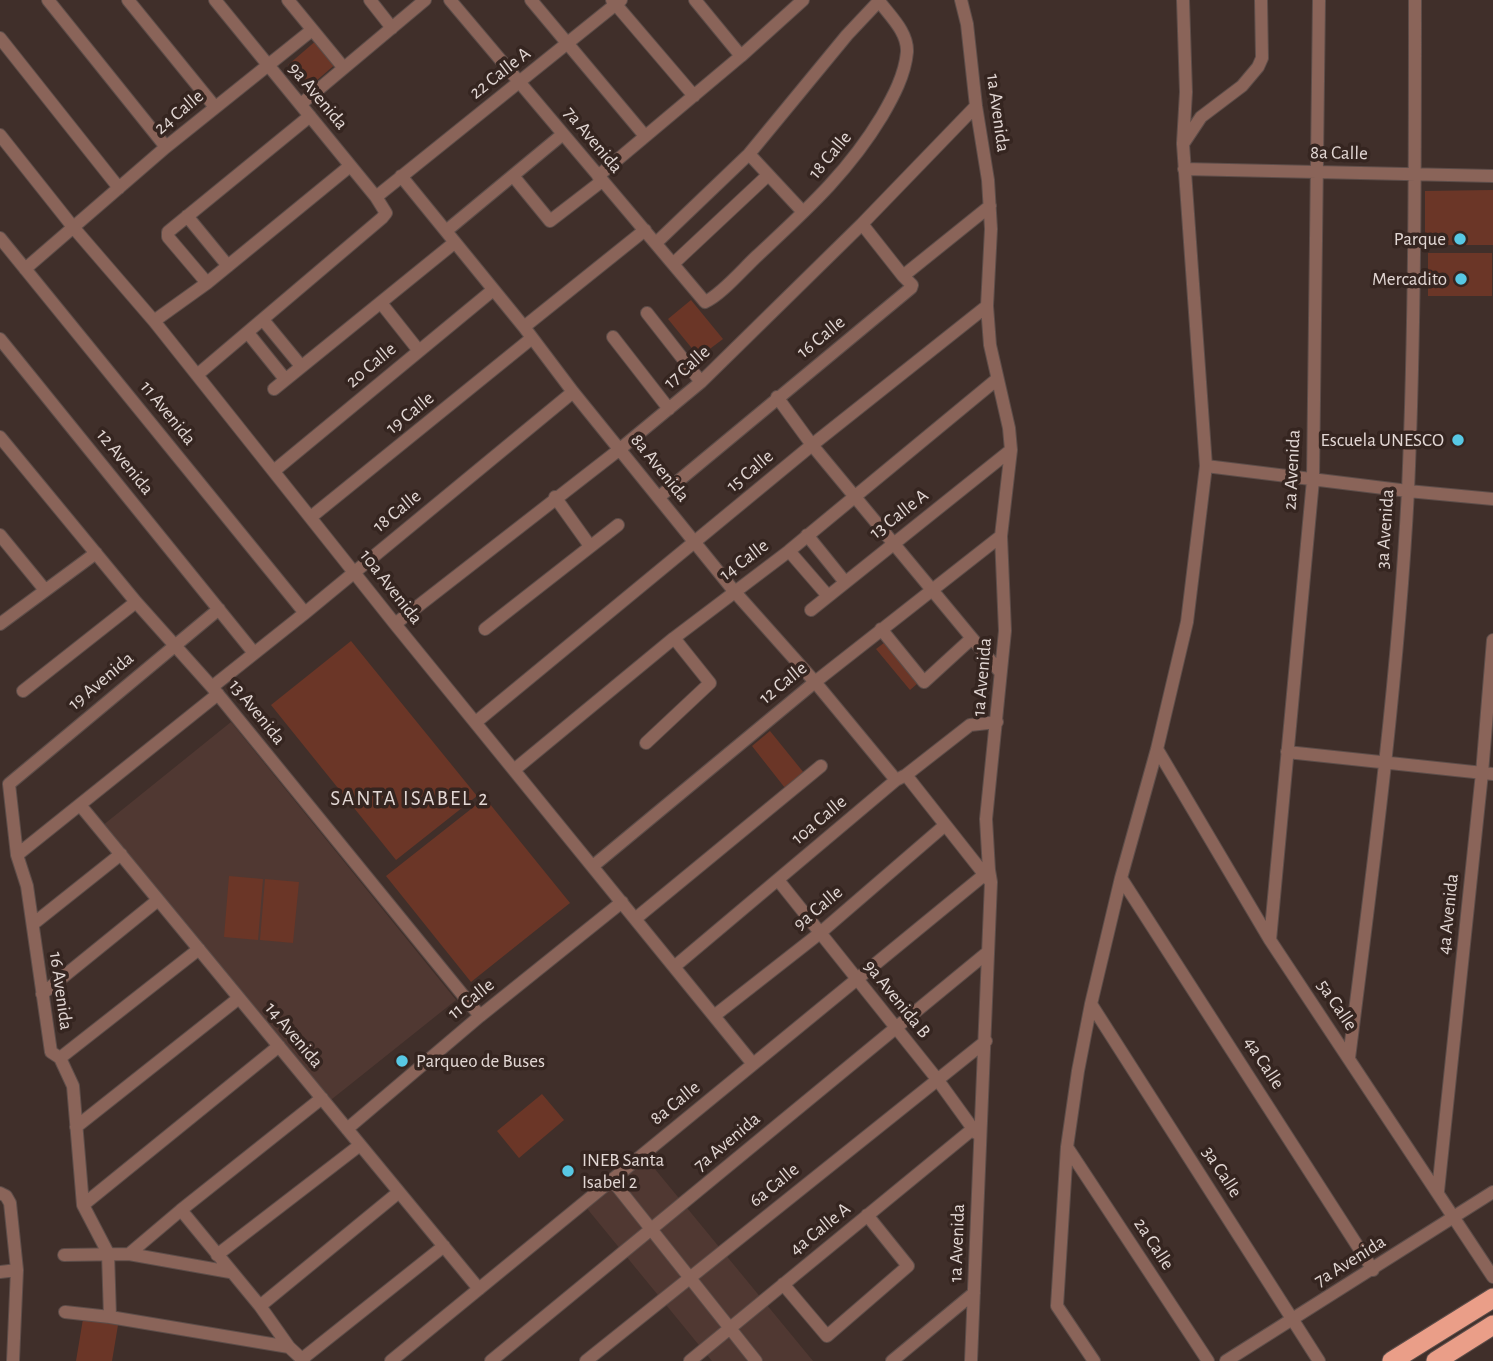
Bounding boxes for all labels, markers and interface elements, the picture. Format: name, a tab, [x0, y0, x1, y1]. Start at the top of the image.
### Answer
street label: 22 Calle A	[465, 42, 535, 104]
street label: 9a Avenida	[283, 58, 353, 134]
street label: 1a Avenida	[981, 72, 1015, 154]
street label: 24 Calle	[150, 85, 208, 139]
street label: 7a Avenida	[559, 102, 627, 178]
street label: 18 Calle	[803, 126, 857, 184]
street label: 8a Calle	[1310, 141, 1368, 165]
place label: Parque	[1394, 228, 1446, 250]
marker: Parque	[1452, 231, 1468, 247]
place label: Mercadito	[1372, 268, 1447, 290]
marker: Mercadito	[1453, 271, 1469, 287]
street label: 16 Calle	[792, 311, 850, 363]
street label: 20 Calle	[341, 337, 401, 393]
street label: 17 Calle	[659, 340, 715, 394]
street label: 11 Avenida	[135, 376, 201, 450]
street label: 19 Calle	[381, 387, 439, 439]
street label: 12 Avenida	[91, 424, 159, 500]
street label: 8a Avenida	[626, 429, 694, 507]
street label: 2a Avenida	[1279, 429, 1305, 511]
place label: Escuela UNESCO	[1321, 429, 1444, 451]
marker: Escuela UNESCO	[1450, 432, 1466, 448]
street label: 15 Calle	[722, 445, 778, 497]
street label: 13 Calle A	[865, 484, 933, 544]
street label: 18 Calle	[368, 485, 426, 537]
street label: 3a Avenida	[1371, 488, 1399, 570]
street label: 14 Calle	[715, 534, 773, 586]
street label: 10a Avenida	[355, 545, 427, 629]
street label: 1a Avenida	[967, 637, 997, 717]
street label: 19 Avenida	[64, 647, 138, 715]
street label: 12 Calle	[754, 657, 812, 709]
street label: 13 Avenida	[224, 675, 290, 749]
district label: SANTA ISABEL 2	[332, 786, 488, 812]
street label: 10a Calle	[787, 790, 851, 850]
street label: 4a Avenida	[1432, 872, 1464, 956]
street label: 9a Calle	[789, 881, 847, 935]
street label: 16 Avenida	[44, 950, 78, 1032]
street label: 9a Avenida B	[858, 955, 936, 1043]
street label: 11 Calle	[443, 973, 499, 1025]
street label: 5a Calle	[1312, 975, 1362, 1035]
street label: 14 Avenida	[260, 997, 328, 1073]
street label: 4a Calle	[1239, 1033, 1289, 1093]
place label: Parqueo de Buses	[416, 1050, 545, 1072]
marker: Parqueo de Buses	[394, 1053, 410, 1069]
street label: 8a Calle	[645, 1076, 705, 1130]
street label: 7a Avenida	[689, 1108, 765, 1176]
street label: 3a Calle	[1197, 1142, 1247, 1202]
place label: INEB Santa Isabel 2	[582, 1149, 664, 1193]
street label: 6a Calle	[744, 1158, 804, 1212]
marker: INEB Santa Isabel 2	[560, 1163, 576, 1179]
street label: 4a Calle A	[785, 1197, 855, 1261]
street label: 1a Avenida	[944, 1203, 970, 1283]
street label: 2a Calle	[1129, 1214, 1179, 1274]
street label: 7a Avenida	[1310, 1230, 1390, 1292]

